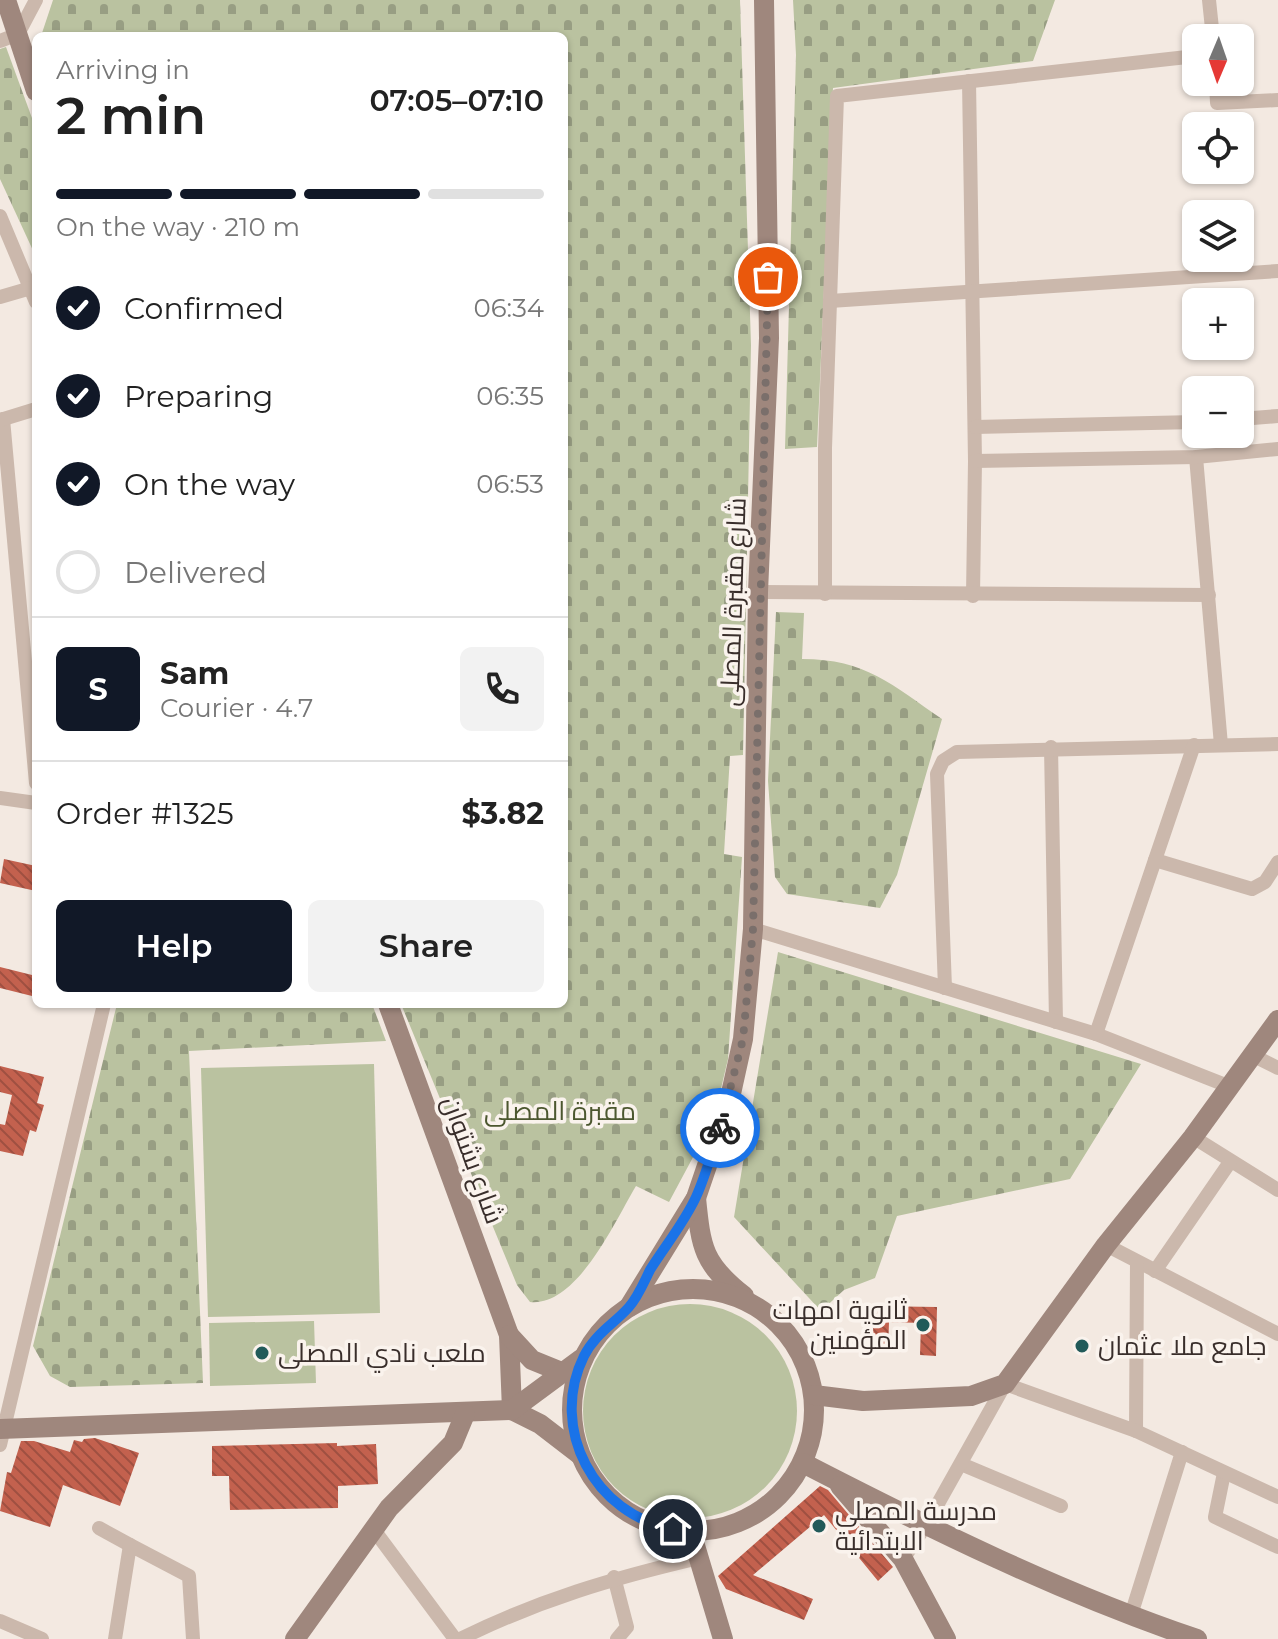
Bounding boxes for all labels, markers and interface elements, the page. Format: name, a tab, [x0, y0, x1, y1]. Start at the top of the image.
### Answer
north arrow	[1182, 24, 1254, 96]
map controls	[1182, 24, 1254, 448]
text: Arriving in	[56, 54, 190, 86]
text: 07:05–07:10	[370, 82, 544, 119]
text: 2 min	[56, 84, 206, 147]
button: locate	[1182, 112, 1254, 184]
button: layers	[1182, 200, 1254, 272]
text: On the way · 210 m	[56, 211, 300, 243]
pin	[734, 243, 802, 311]
icon: bag	[746, 255, 790, 299]
icon: check	[56, 286, 100, 330]
button: +	[1182, 288, 1254, 360]
text: Confirmed	[124, 290, 284, 327]
text: 06:34	[474, 292, 544, 324]
icon: check	[56, 374, 100, 418]
button: −	[1182, 376, 1254, 448]
text: Preparing	[124, 378, 273, 415]
text: 06:35	[476, 380, 544, 412]
icon: check	[56, 462, 100, 506]
text: On the way	[124, 466, 295, 503]
text: 06:53	[476, 468, 544, 500]
street label: شارع مقبرة المصلى	[713, 497, 754, 707]
text: Delivered	[124, 554, 267, 591]
button: phone	[460, 647, 544, 731]
text: Sam	[160, 655, 229, 692]
text: S	[88, 671, 108, 708]
text: Courier · 4.7	[160, 692, 313, 724]
text: Order #1325	[56, 795, 234, 832]
text: $3.82	[462, 795, 544, 832]
button: Help	[56, 900, 292, 992]
button: Share	[308, 900, 544, 992]
courier	[680, 1088, 760, 1168]
street label: شارع بشتوان	[434, 1092, 511, 1229]
park label: مقبرة المصلى	[484, 1095, 636, 1127]
icon: bike	[698, 1106, 742, 1150]
place label: ثانوية امهات المؤمنين	[773, 1294, 907, 1356]
marker: ثانوية امهات المؤمنين	[914, 1316, 932, 1334]
place label: جامع ملا عثمان	[1098, 1330, 1267, 1363]
place label: ملعب نادي المصلى	[278, 1337, 486, 1373]
marker: جامع ملا عثمان	[1073, 1337, 1091, 1355]
marker: ملعب نادي المصلى	[253, 1344, 271, 1362]
pin	[639, 1495, 707, 1563]
place label: مدرسة المصلى الابتدائية	[835, 1495, 997, 1557]
icon: home	[651, 1507, 695, 1551]
marker: مدرسة المصلى الابتدائية	[810, 1517, 828, 1535]

